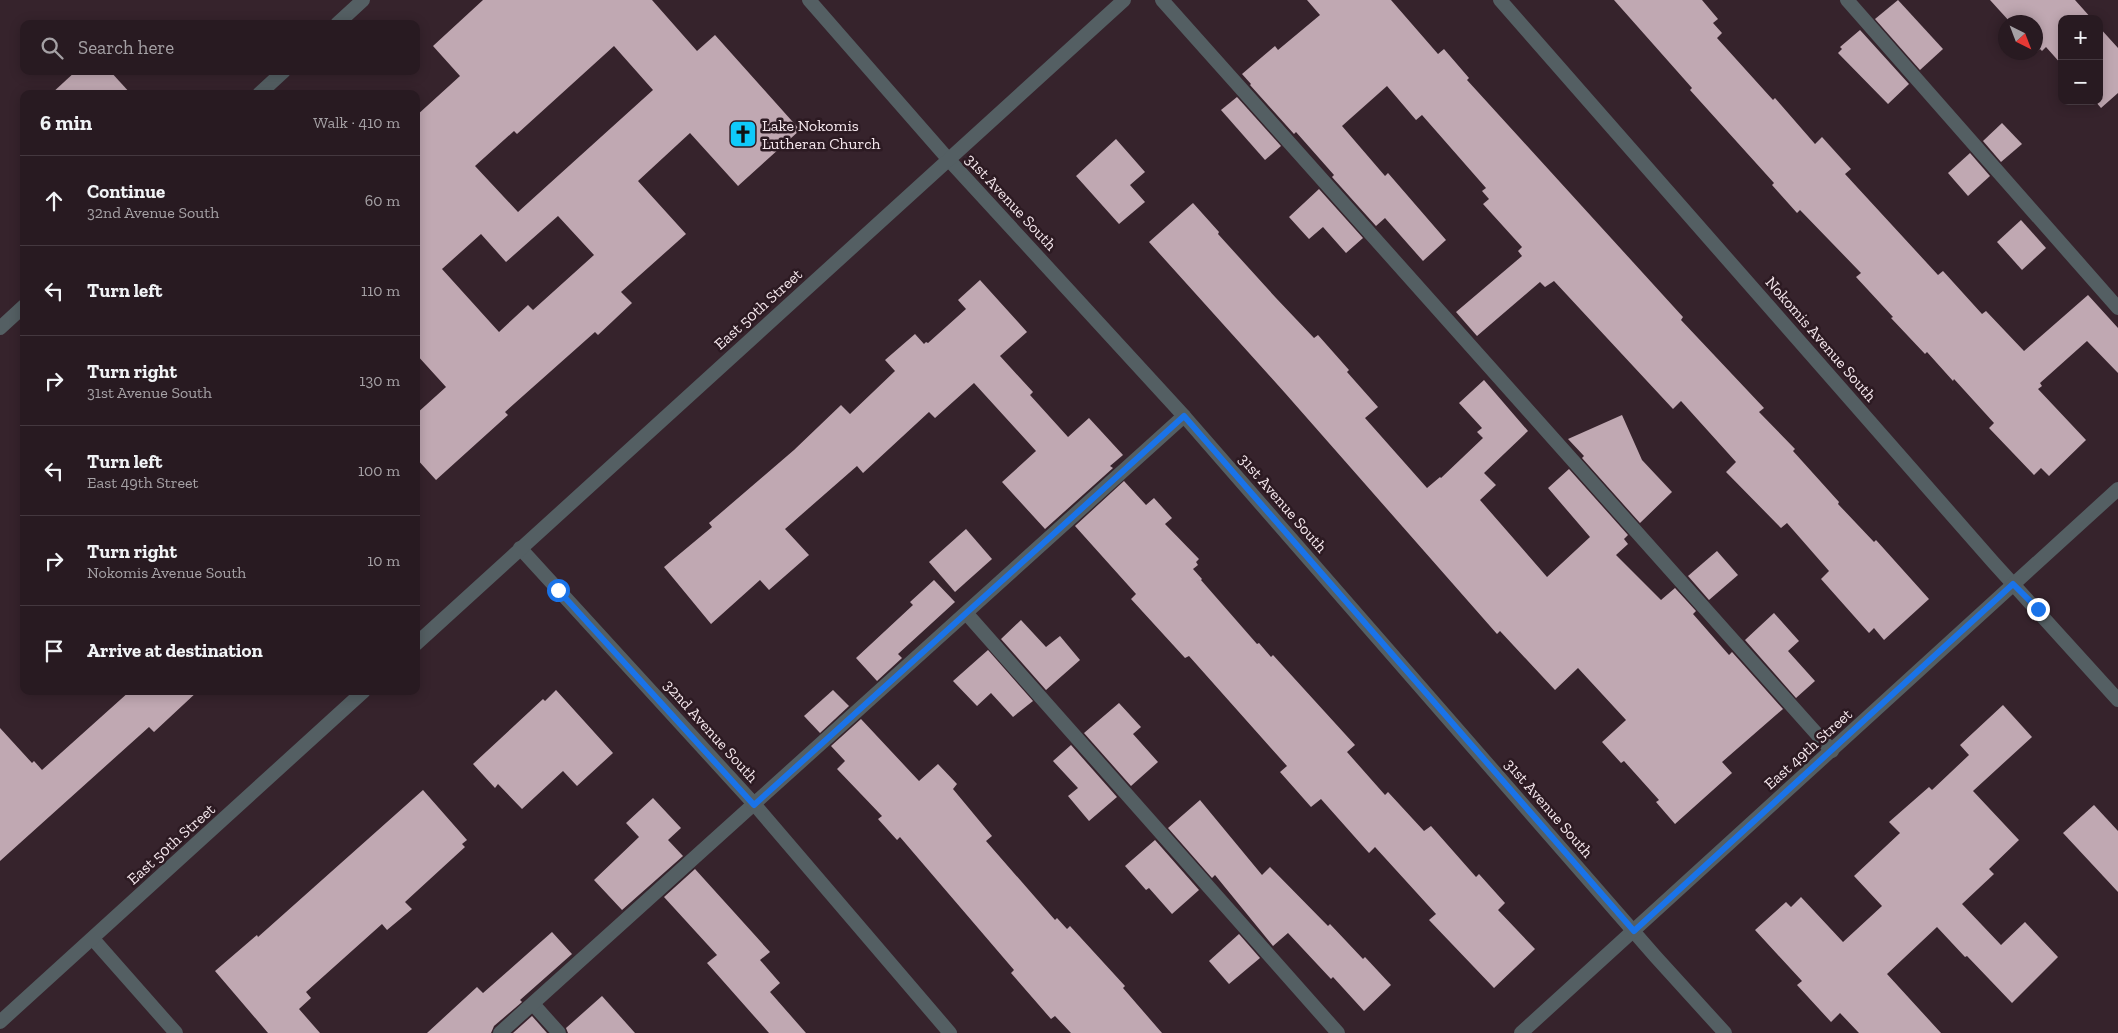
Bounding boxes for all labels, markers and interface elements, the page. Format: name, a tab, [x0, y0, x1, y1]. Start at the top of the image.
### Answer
north arrow	[1998, 15, 2043, 60]
map controls	[2058, 15, 2103, 105]
button: +	[2058, 15, 2103, 60]
search box	[20, 20, 420, 75]
icon: search	[38, 34, 66, 62]
text: Search here	[78, 36, 174, 59]
button: −	[2058, 60, 2103, 105]
text: 6 min	[40, 110, 92, 135]
text: Walk · 410 m	[313, 113, 400, 132]
place label: Lake Nokomis Lutheran Church	[762, 116, 881, 153]
church icon: Lake Nokomis Lutheran Church	[728, 119, 758, 149]
street label: 31st Avenue South	[961, 150, 1061, 254]
text: Continue	[87, 180, 165, 203]
icon: ahead	[40, 187, 68, 215]
text: 60 m	[365, 191, 400, 210]
text: 32nd Avenue South	[87, 203, 219, 222]
street label: East 50th Street	[710, 265, 806, 353]
street label: Nokomis Avenue South	[1762, 273, 1880, 405]
icon: left	[40, 277, 68, 305]
text: Turn left	[87, 279, 162, 302]
text: 110 m	[361, 281, 400, 300]
text: Turn right	[87, 360, 177, 383]
icon: right	[40, 367, 68, 395]
text: 130 m	[359, 371, 400, 390]
text: 31st Avenue South	[87, 383, 212, 402]
text: Turn left	[87, 450, 162, 473]
street label: 31st Avenue South	[1235, 450, 1331, 556]
icon: left	[40, 457, 68, 485]
text: 100 m	[358, 461, 400, 480]
text: East 49th Street	[87, 473, 198, 492]
text: Turn right	[87, 540, 177, 563]
icon: right	[40, 547, 68, 575]
text: 10 m	[367, 551, 400, 570]
text: Nokomis Avenue South	[87, 563, 246, 582]
route start	[547, 579, 570, 602]
route end	[2027, 598, 2050, 621]
icon: arrive	[40, 637, 68, 665]
text: Arrive at destination	[87, 639, 263, 662]
street label: 32nd Avenue South	[660, 676, 762, 786]
street label: East 49th Street	[1760, 705, 1856, 793]
street label: 31st Avenue South	[1501, 755, 1597, 861]
street label: East 50th Street	[123, 800, 219, 888]

